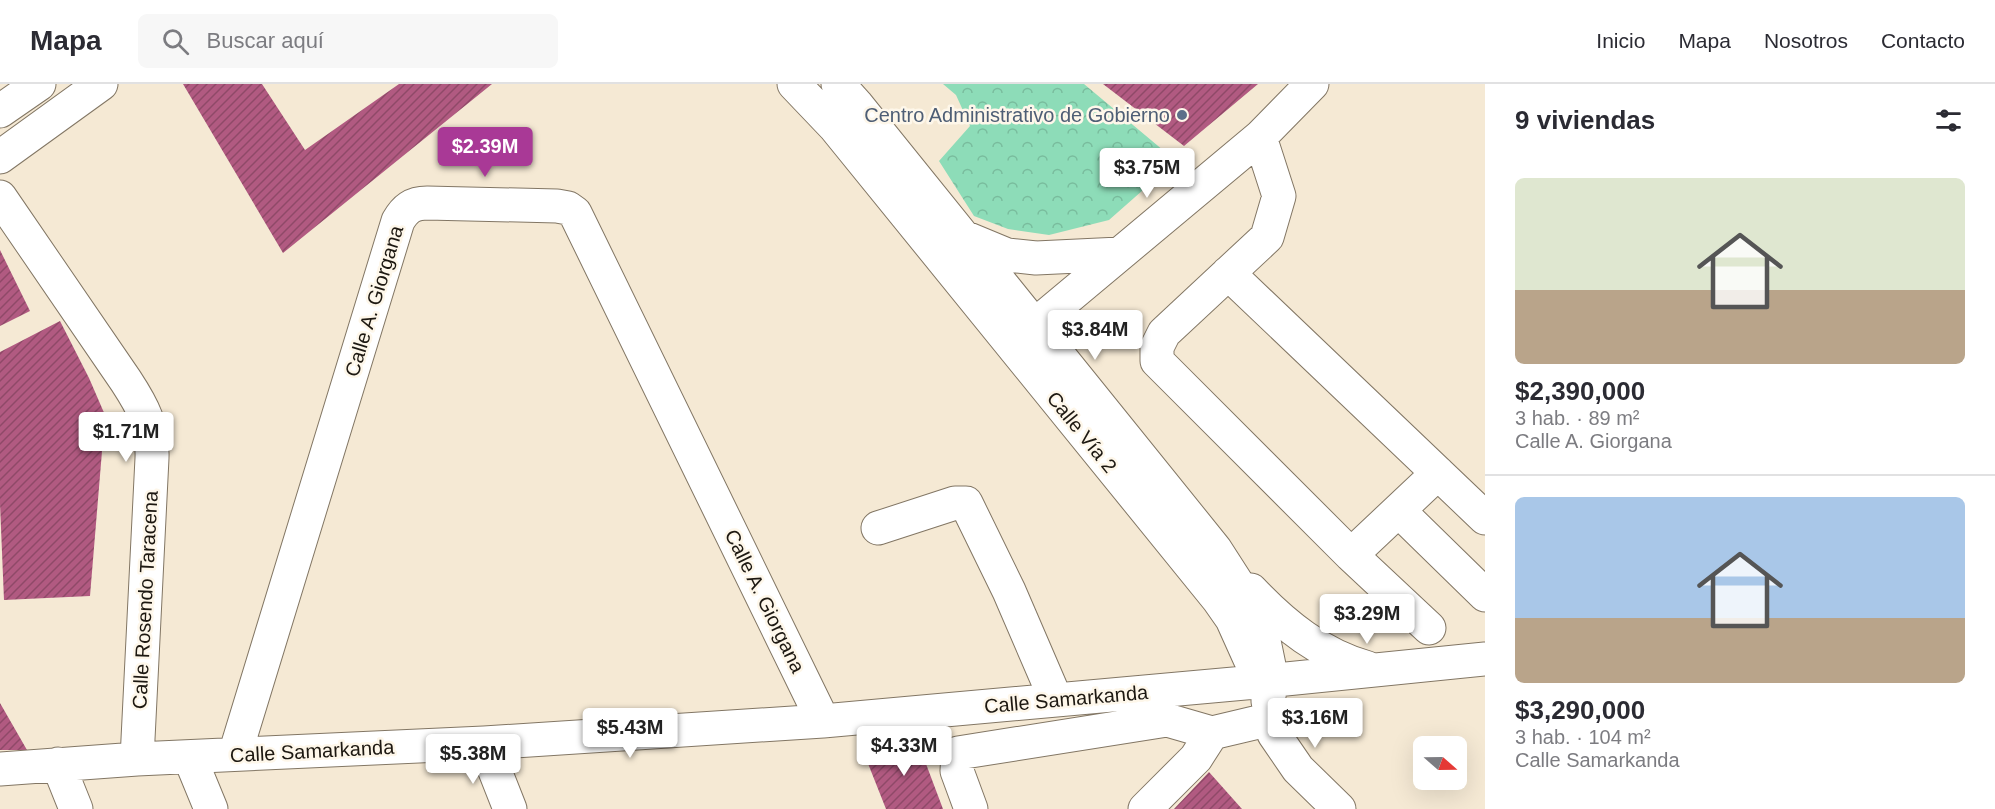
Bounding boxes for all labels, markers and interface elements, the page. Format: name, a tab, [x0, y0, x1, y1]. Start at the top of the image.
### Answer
search box	[138, 14, 558, 68]
text: Mapa	[30, 25, 102, 56]
icon: search	[159, 25, 192, 58]
text: Buscar aquí	[207, 28, 324, 53]
text: Inicio	[1596, 29, 1645, 52]
text: Mapa	[1678, 29, 1731, 52]
text: Nosotros	[1764, 29, 1848, 52]
text: Contacto	[1881, 29, 1965, 52]
place label: Centro Administrativo de Gobierno	[864, 104, 1170, 126]
icon: filters	[1932, 104, 1965, 137]
text: 9 viviendas	[1515, 105, 1655, 135]
marker: Centro Administrativo de Gobierno	[1175, 108, 1189, 122]
pin: $2.39M	[436, 127, 534, 178]
text: $2.39M	[452, 135, 518, 157]
pin: $3.75M	[1098, 148, 1196, 199]
text: $3.75M	[1114, 156, 1180, 178]
icon: home	[1686, 217, 1794, 325]
street label: Calle A. Giorgana	[341, 222, 408, 379]
pin: $3.84M	[1046, 310, 1144, 361]
text: $3.84M	[1062, 318, 1128, 340]
text: $2,390,000	[1515, 376, 1645, 406]
street label: Calle Vía 2	[1043, 387, 1121, 477]
text: 3 hab. · 89 m²	[1515, 407, 1640, 429]
pin: $1.71M	[77, 412, 175, 463]
text: $1.71M	[93, 420, 159, 442]
text: Calle A. Giorgana	[1515, 430, 1672, 452]
street label: Calle Rosendo Taracena	[128, 489, 162, 710]
street label: Calle A. Giorgana	[721, 526, 810, 677]
icon: home	[1686, 536, 1794, 644]
pin: $3.29M	[1318, 594, 1416, 645]
text: $3.29M	[1334, 602, 1400, 624]
street label: Calle Samarkanda	[983, 681, 1150, 717]
text: $3,290,000	[1515, 695, 1645, 725]
pin: $3.16M	[1266, 698, 1364, 749]
text: $3.16M	[1282, 706, 1348, 728]
pin: $5.43M	[581, 708, 679, 759]
text: $5.43M	[597, 716, 663, 738]
pin: $4.33M	[855, 726, 953, 777]
text: 3 hab. · 104 m²	[1515, 726, 1651, 748]
pin: $5.38M	[424, 734, 522, 785]
text: $4.33M	[871, 734, 937, 756]
street label: Calle Samarkanda	[229, 736, 396, 766]
north arrow	[1413, 736, 1467, 790]
map controls	[1413, 736, 1467, 790]
text: $5.38M	[440, 742, 506, 764]
text: Calle Samarkanda	[1515, 749, 1680, 771]

